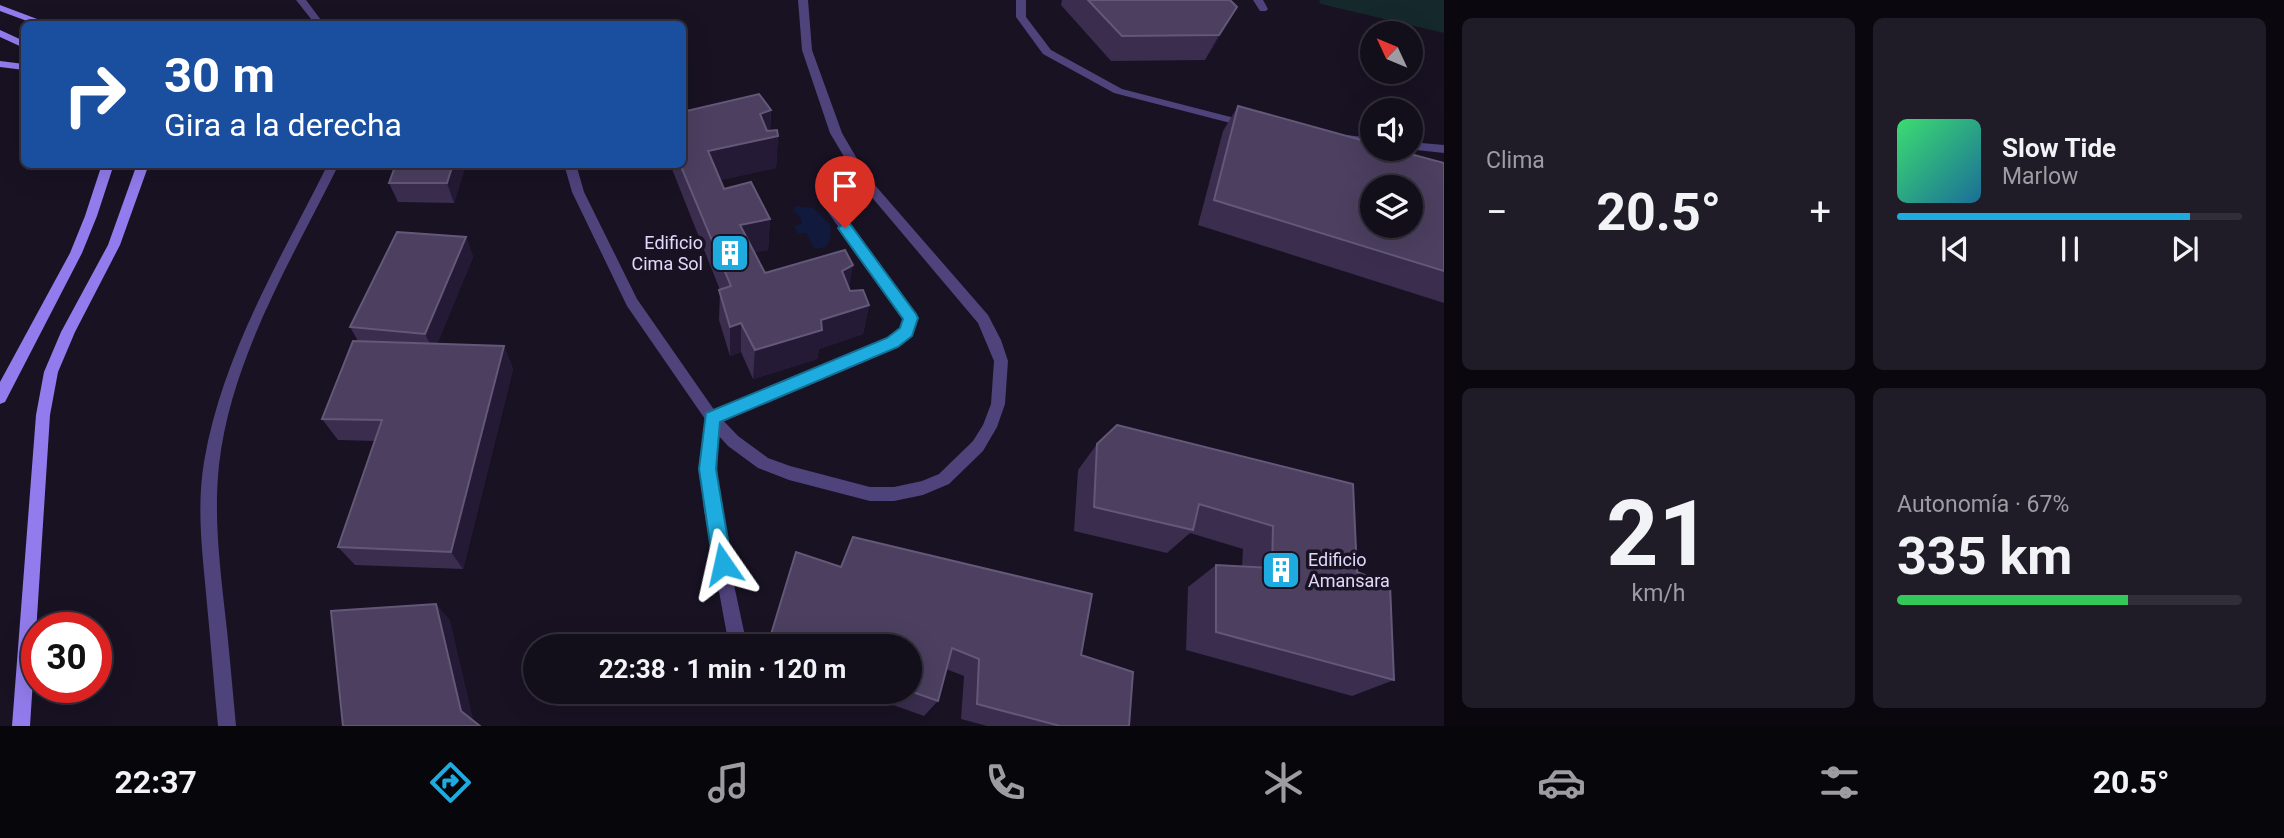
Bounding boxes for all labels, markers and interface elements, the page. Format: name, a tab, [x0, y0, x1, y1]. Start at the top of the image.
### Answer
north arrow	[1360, 21, 1423, 84]
map controls	[1360, 21, 1423, 238]
text: 30 m	[164, 47, 275, 104]
icon: right	[49, 49, 140, 140]
button: sound	[1360, 98, 1423, 161]
text: Gira a la derecha	[164, 106, 402, 144]
text: Slow Tide	[2002, 133, 2116, 163]
text: Clima	[1486, 147, 1545, 174]
pin	[815, 156, 875, 228]
text: Marlow	[2002, 163, 2078, 190]
icon: arrive	[826, 167, 864, 205]
button: layers	[1360, 175, 1423, 238]
text: 20.5°	[1596, 182, 1721, 243]
text: −	[1486, 190, 1508, 234]
text: +	[1809, 190, 1831, 234]
icon: previous	[1936, 230, 1974, 268]
icon: pause	[2051, 230, 2089, 268]
icon: next	[2166, 230, 2204, 268]
place label: Edificio Cima Sol	[632, 232, 703, 274]
building icon: Edificio Cima Sol	[709, 232, 751, 274]
text: 21	[1606, 481, 1711, 587]
text: Autonomía · 67%	[1897, 491, 2069, 518]
text: 335 km	[1897, 526, 2072, 587]
position arrow	[686, 527, 760, 601]
building icon: Edificio Amansara	[1260, 549, 1302, 591]
place label: Edificio Amansara	[1308, 549, 1390, 591]
text: km/h	[1632, 580, 1686, 607]
speed limit sign: 30	[21, 612, 112, 703]
text: 22:38 · 1 min · 120 m	[599, 654, 846, 684]
icon: directions	[426, 758, 475, 807]
icon: music	[704, 758, 753, 807]
icon: phone	[981, 758, 1030, 807]
icon: climate	[1259, 758, 1308, 807]
icon: car	[1537, 758, 1586, 807]
icon: filters	[1815, 758, 1864, 807]
text: 22:37	[114, 763, 197, 801]
text: 20.5°	[2093, 763, 2169, 801]

